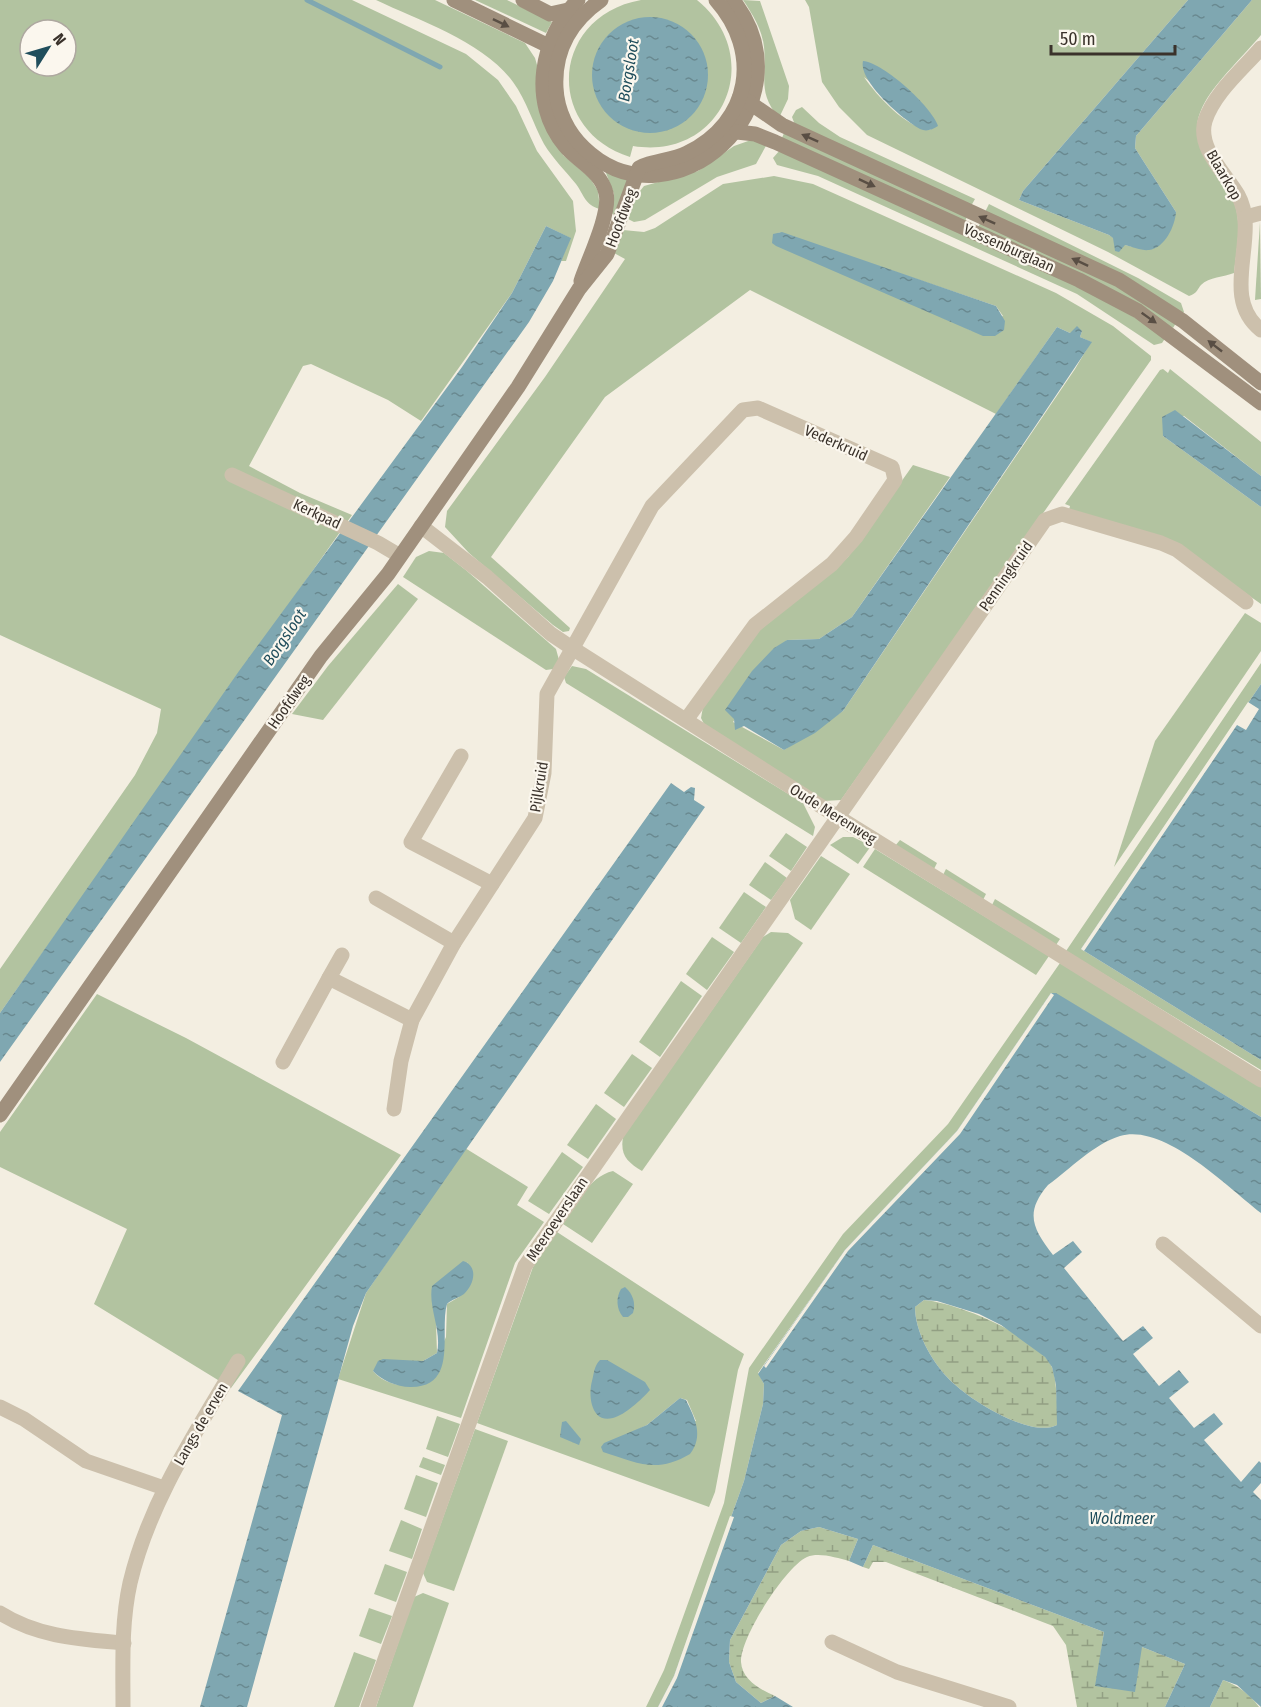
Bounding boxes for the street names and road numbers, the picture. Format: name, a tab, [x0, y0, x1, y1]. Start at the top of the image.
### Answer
street label: Blaarkop	[1203, 147, 1245, 203]
street label: Hoofdweg	[602, 186, 640, 250]
street label: Vossenburglaan	[961, 220, 1057, 276]
street label: Vederkruid	[802, 421, 870, 465]
street label: Kerkpad	[290, 495, 344, 533]
street label: Penningkruid	[975, 538, 1037, 614]
street label: Hoofdweg	[264, 672, 314, 732]
street label: Pijlkruid	[526, 760, 552, 814]
street label: Oude Merenweg	[786, 780, 880, 848]
street label: Meeroeverslaan	[522, 1174, 592, 1264]
street label: Langs de erven	[170, 1380, 232, 1468]

